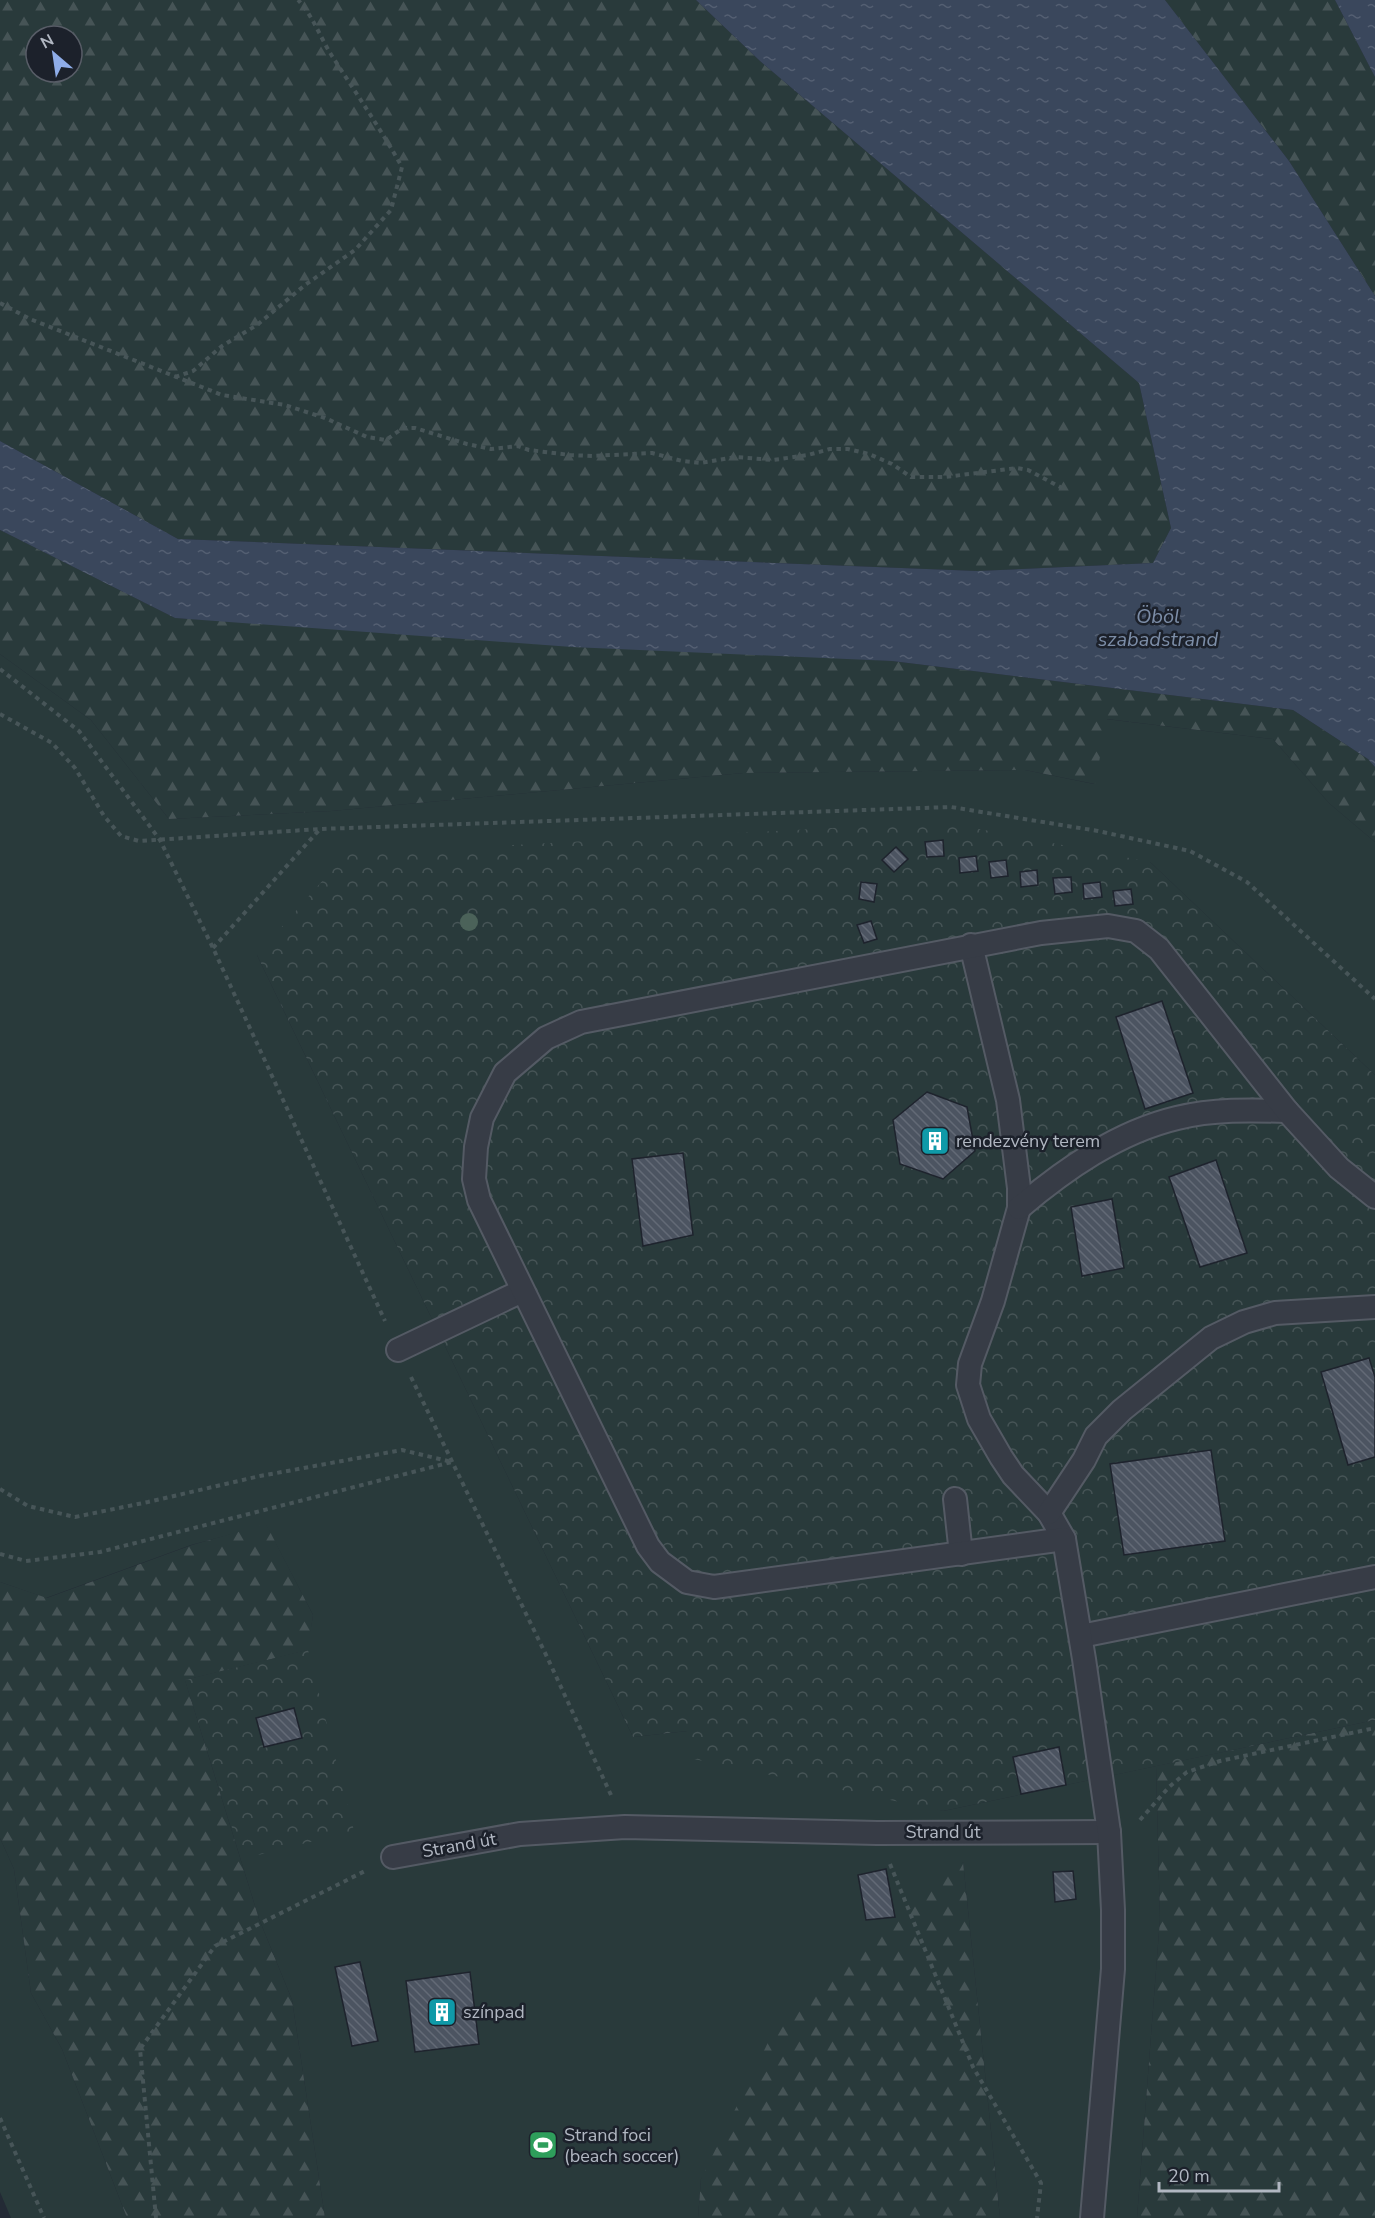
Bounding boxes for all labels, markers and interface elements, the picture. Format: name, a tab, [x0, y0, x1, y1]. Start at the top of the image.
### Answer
north arrow	[24, 24, 84, 84]
text: N	[37, 29, 58, 54]
water label: Öböl szabadstrand	[1098, 603, 1219, 653]
building icon: rendezvény terem	[919, 1125, 951, 1157]
place label: rendezvény terem	[956, 1129, 1100, 1153]
street label: Strand út	[906, 1820, 981, 1844]
street label: Strand út	[420, 1827, 499, 1863]
building icon: színpad	[426, 1996, 458, 2028]
place label: színpad	[463, 2000, 525, 2024]
place label: Strand foci (beach soccer)	[564, 2123, 680, 2168]
sports icon: Strand foci (beach soccer)	[527, 2129, 559, 2161]
scale bar	[1159, 2155, 1279, 2193]
text: 20 m	[1168, 2164, 1210, 2188]

